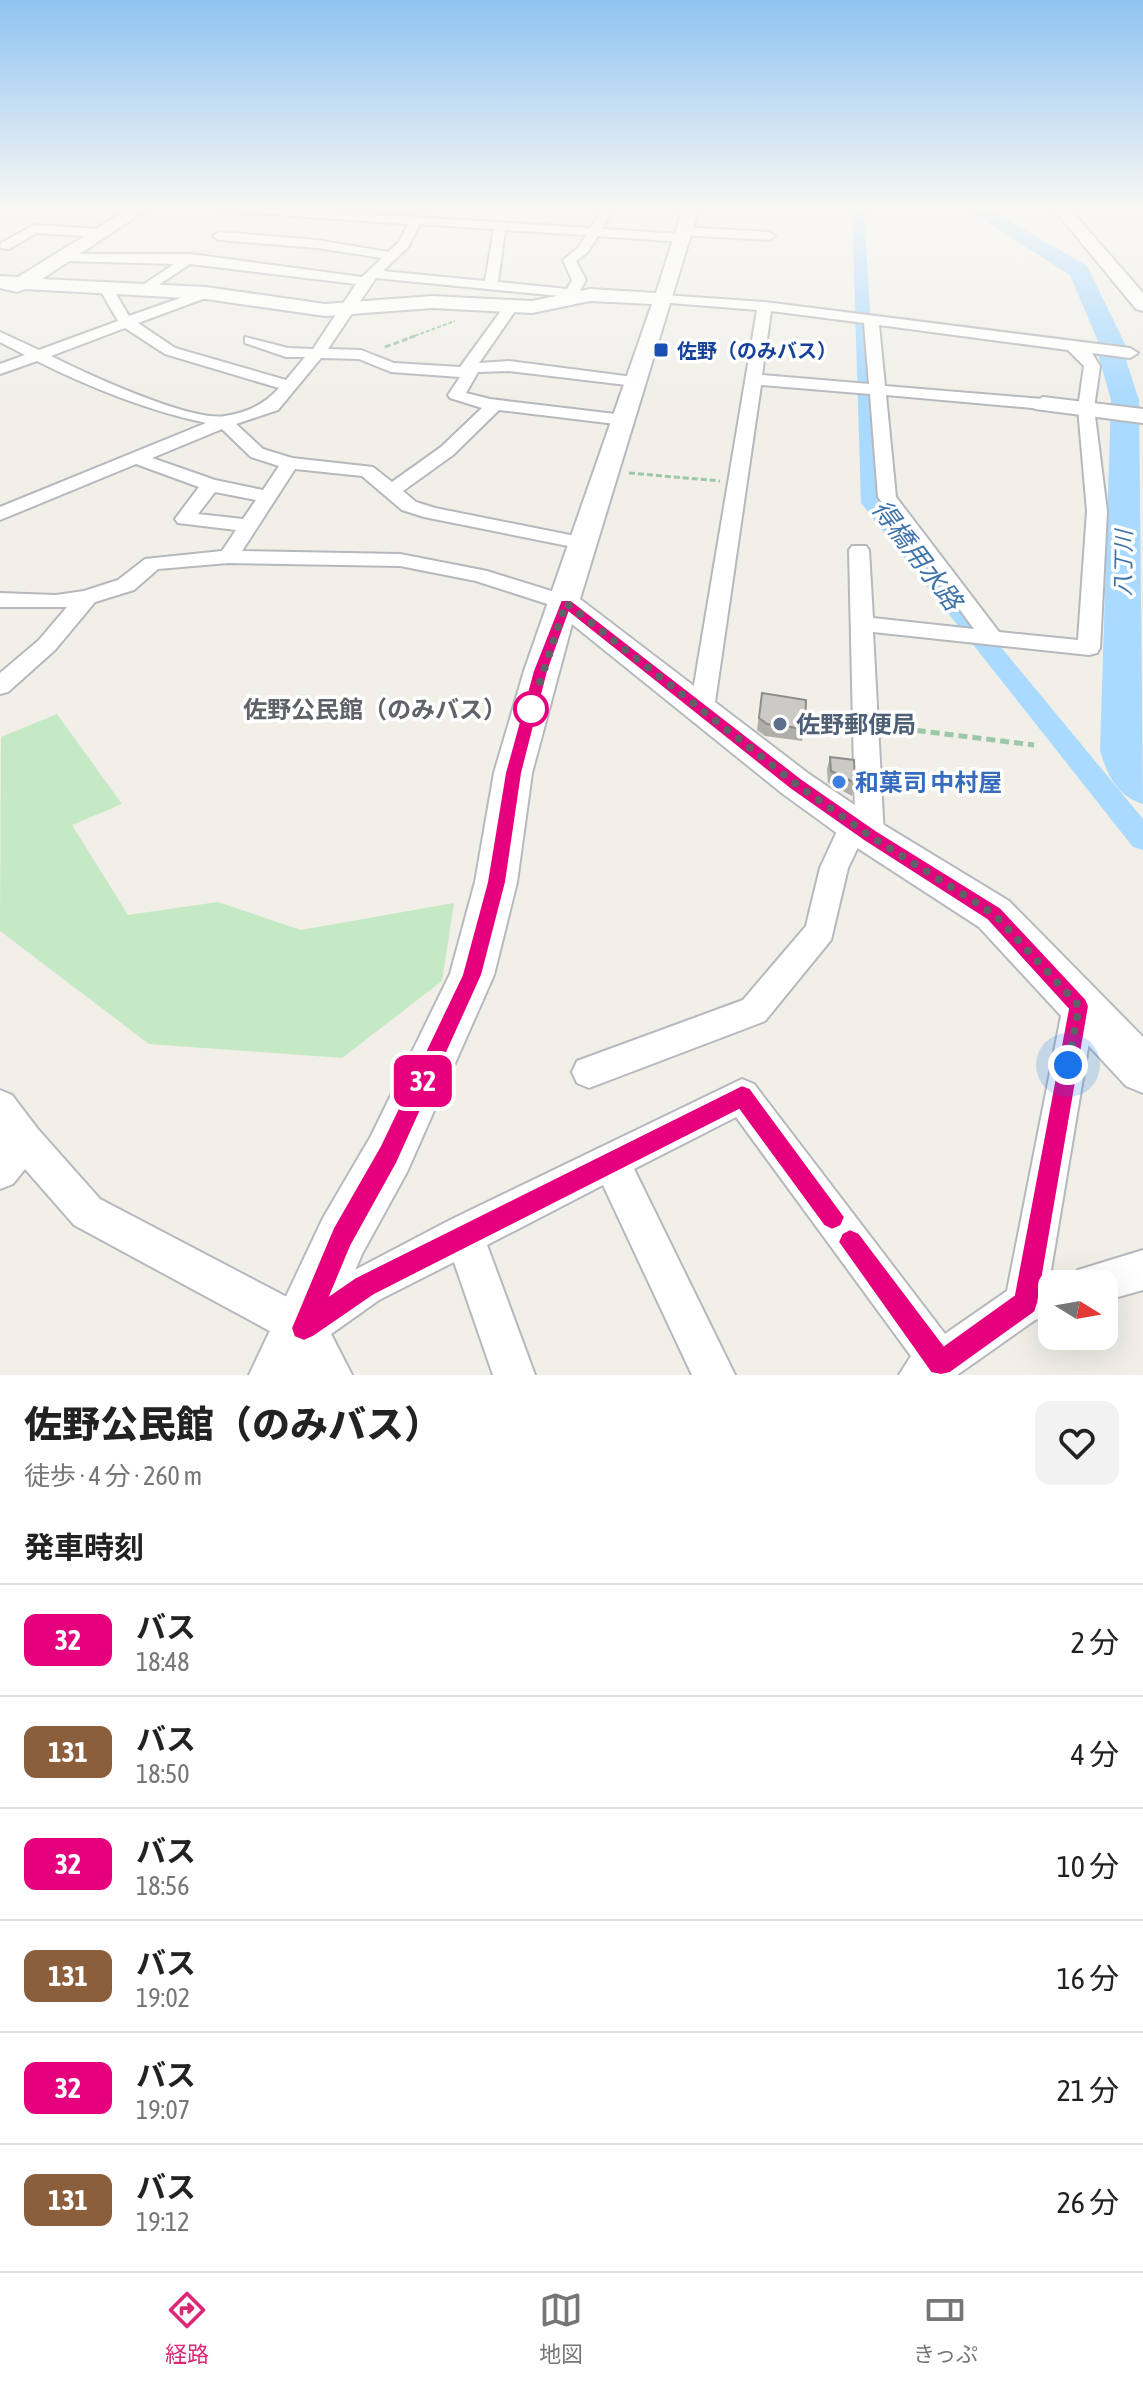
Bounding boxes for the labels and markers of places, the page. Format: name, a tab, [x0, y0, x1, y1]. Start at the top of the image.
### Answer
place label: 佐野（のみバス）	[677, 339, 837, 362]
marker: 佐野（のみバス）	[652, 341, 670, 359]
marker: 佐野公民館（のみバス）	[514, 692, 548, 726]
place label: 佐野公民館（のみバス）	[243, 696, 507, 723]
place label: 佐野郵便局	[796, 711, 916, 738]
marker: 佐野郵便局	[771, 715, 789, 733]
place label: 和菓司 中村屋	[855, 769, 1002, 796]
marker: 和菓司 中村屋	[830, 773, 848, 791]

